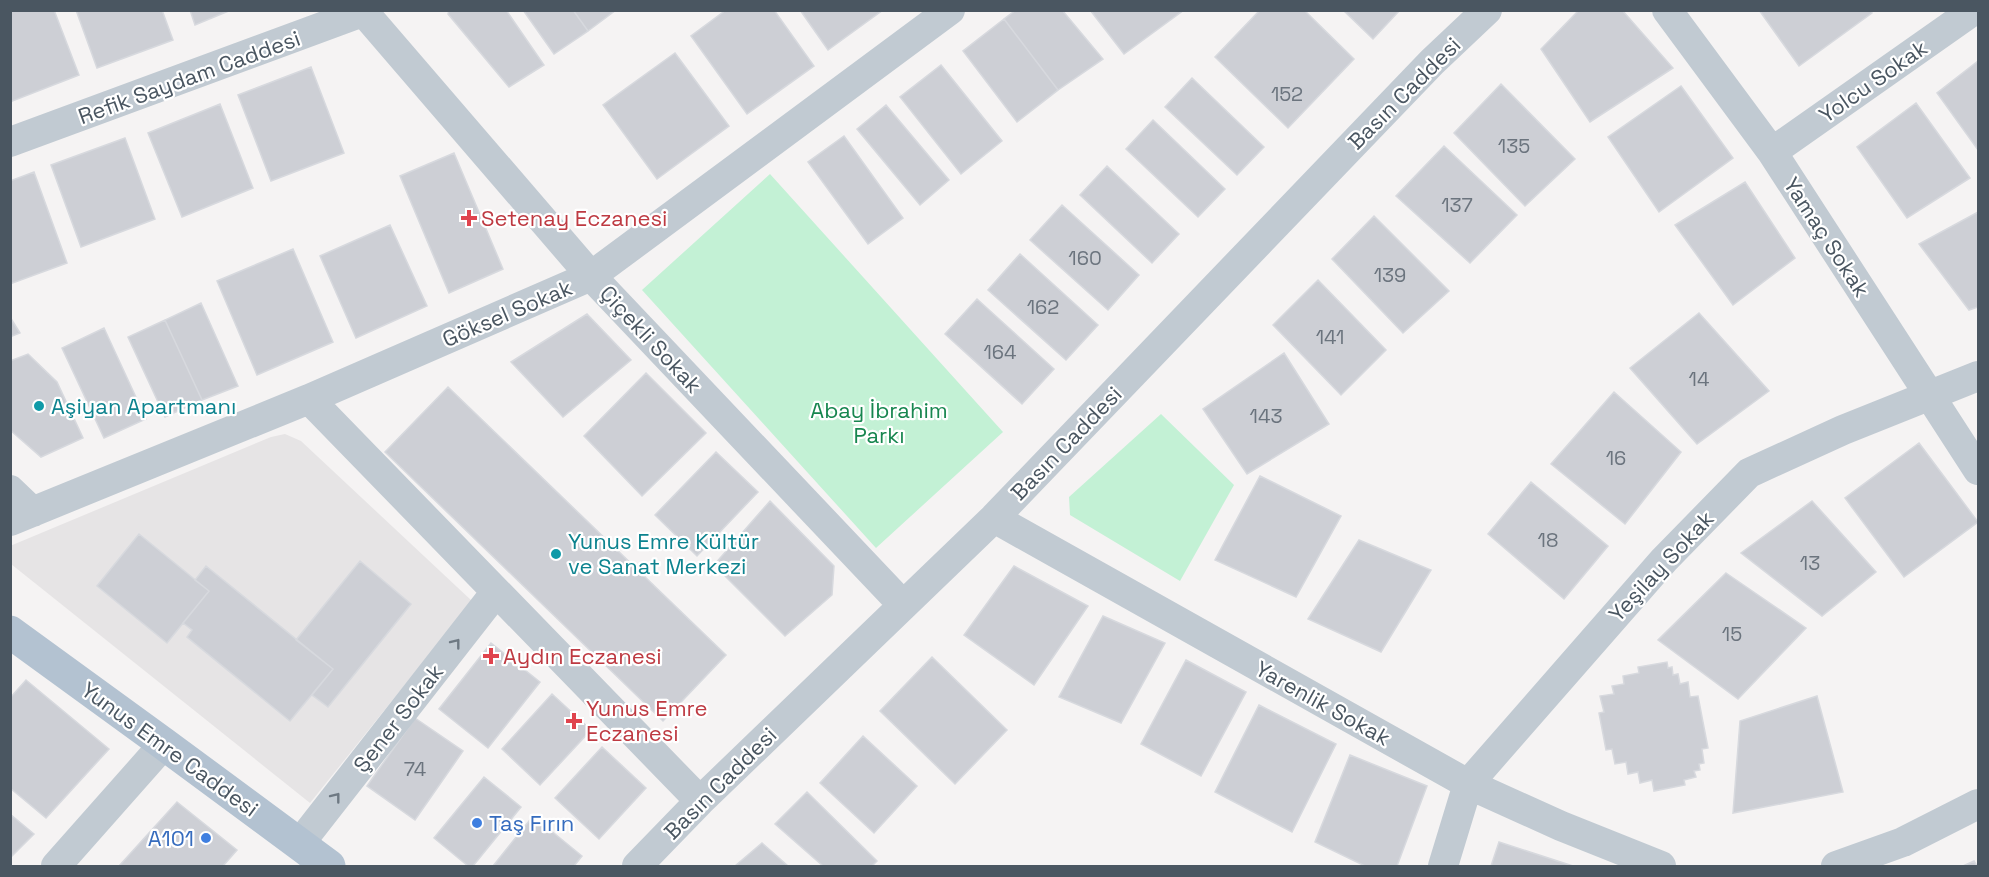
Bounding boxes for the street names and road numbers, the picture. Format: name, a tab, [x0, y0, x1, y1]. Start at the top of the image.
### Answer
street label: Refik Saydam Caddesi	[74, 24, 304, 130]
street label: Basın Caddesi	[1342, 31, 1466, 155]
street label: Yolcu Sokak	[1813, 33, 1933, 129]
street label: Yamaç Sokak	[1778, 172, 1876, 302]
street label: Göksel Sokak	[438, 273, 576, 353]
street label: Çiçekli Sokak	[594, 279, 708, 399]
street label: Basın Caddesi	[1005, 380, 1127, 506]
street label: Yeşilay Sokak	[1602, 505, 1720, 627]
street label: Yarenlik Sokak	[1251, 654, 1396, 752]
street label: Şener Sokak	[347, 658, 449, 778]
street label: Yunus Emre Caddesi	[76, 675, 264, 823]
street label: Basın Caddesi	[658, 721, 782, 845]

